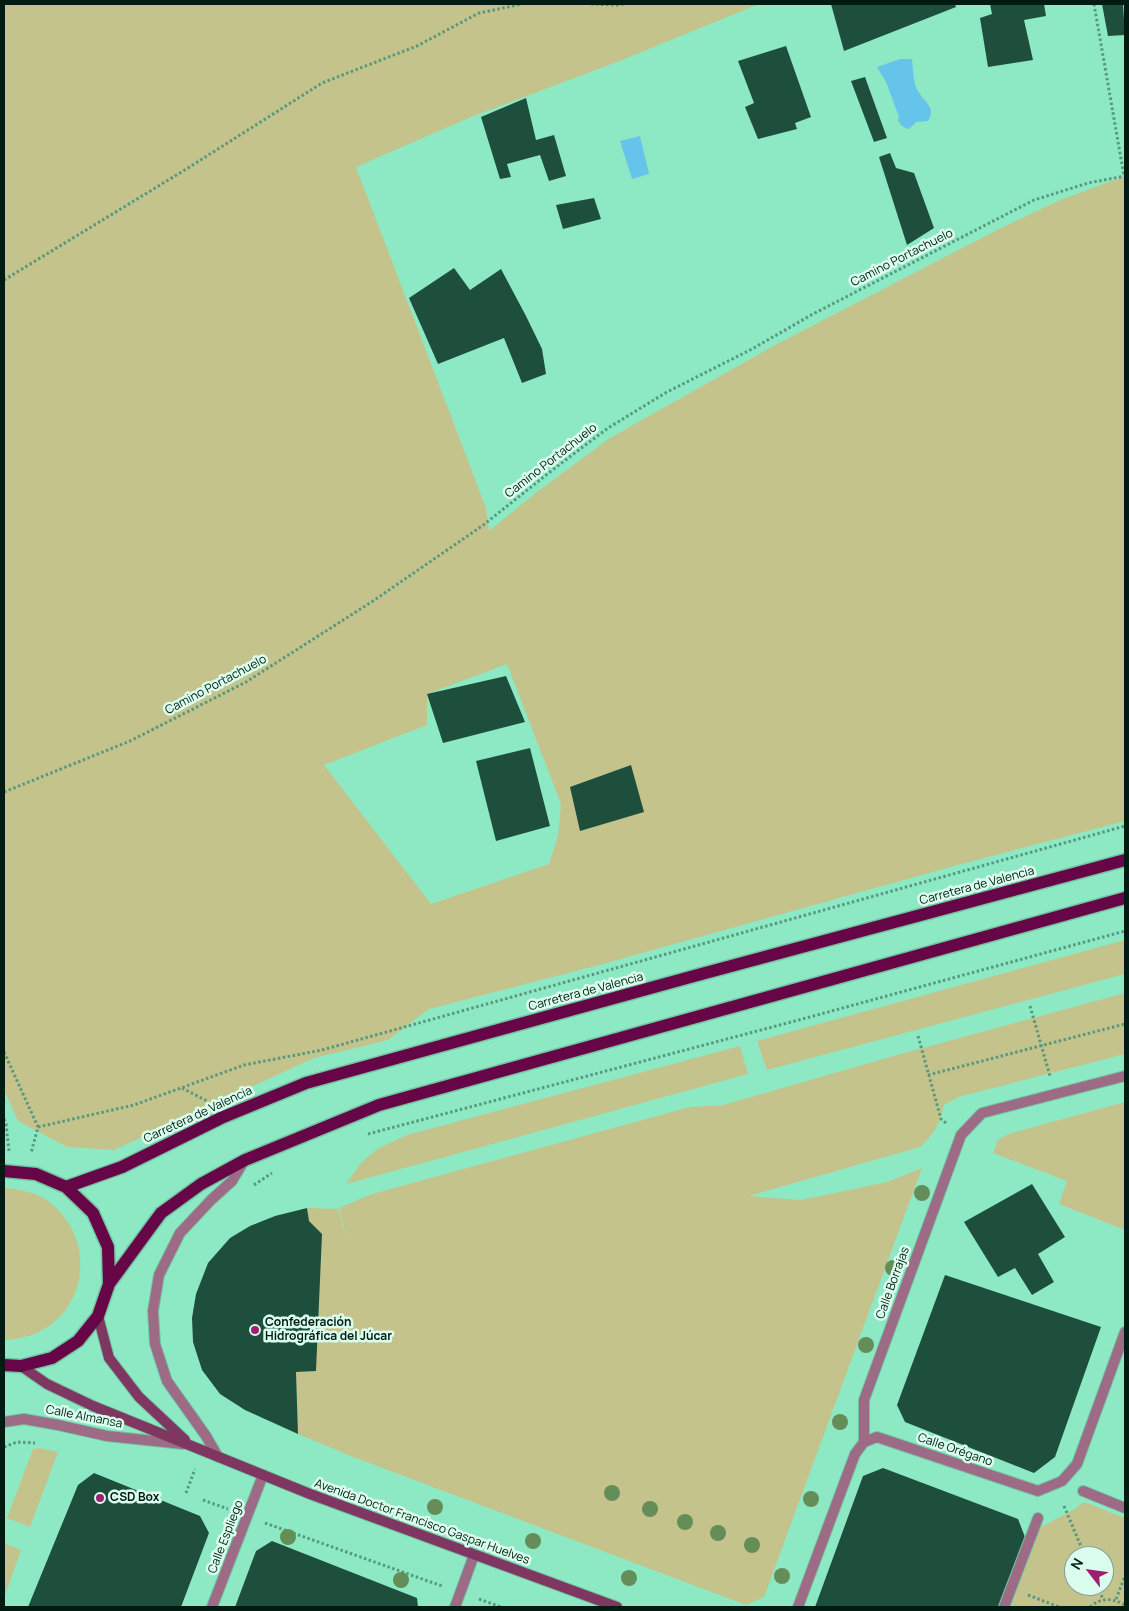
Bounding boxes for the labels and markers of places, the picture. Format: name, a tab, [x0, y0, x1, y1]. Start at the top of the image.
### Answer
place label: Confederación Hidrográfica del Júcar	[265, 1316, 392, 1344]
marker: Confederación Hidrográfica del Júcar	[249, 1324, 261, 1336]
place label: CSD Box	[110, 1491, 159, 1505]
marker: CSD Box	[94, 1492, 106, 1504]

